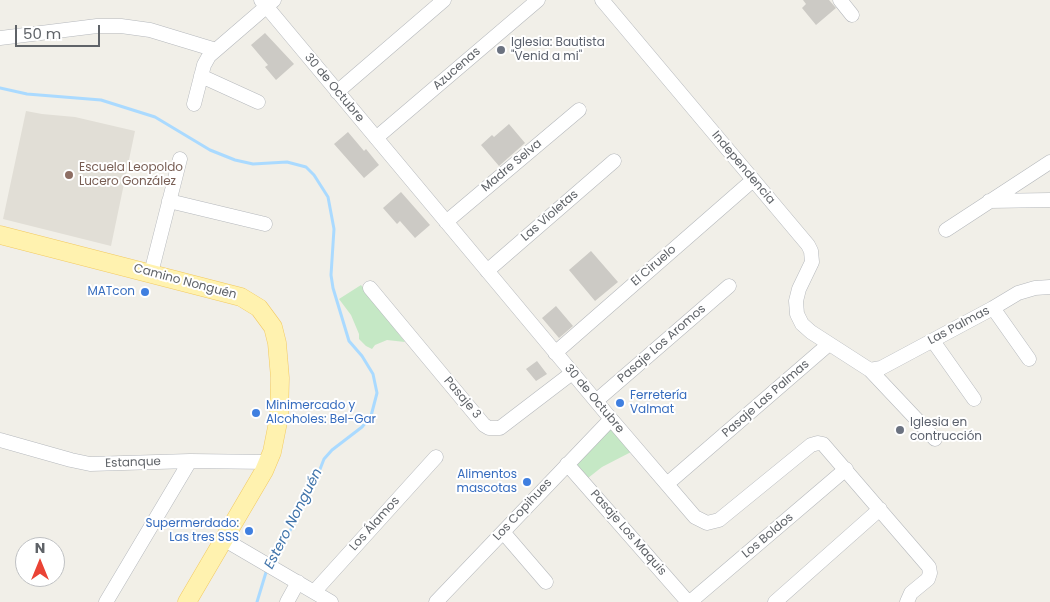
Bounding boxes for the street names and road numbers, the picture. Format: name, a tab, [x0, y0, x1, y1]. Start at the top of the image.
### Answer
street label: Azucenas	[430, 45, 484, 93]
street label: 30 de Octubre	[301, 51, 367, 125]
street label: Independencia	[708, 129, 778, 207]
street label: Madre Selva	[479, 137, 545, 195]
street label: Las Violetas	[519, 187, 581, 245]
street label: El Ciruelo	[629, 243, 679, 289]
street label: Camino Nonguén	[132, 261, 238, 303]
street label: Pasaje Los Aromos	[615, 302, 709, 386]
street label: Las Palmas	[926, 304, 992, 348]
street label: Pasaje Las Palmas	[720, 357, 812, 441]
street label: 30 de Octubre	[561, 362, 627, 436]
street label: Pasaje 3	[440, 374, 484, 422]
street label: Estanque	[105, 455, 161, 471]
street label: Los Copihues	[491, 476, 555, 544]
street label: Pasaje Los Maquis	[587, 487, 669, 579]
street label: Los Álamos	[347, 494, 403, 554]
street label: Los Boldos	[739, 510, 797, 562]

